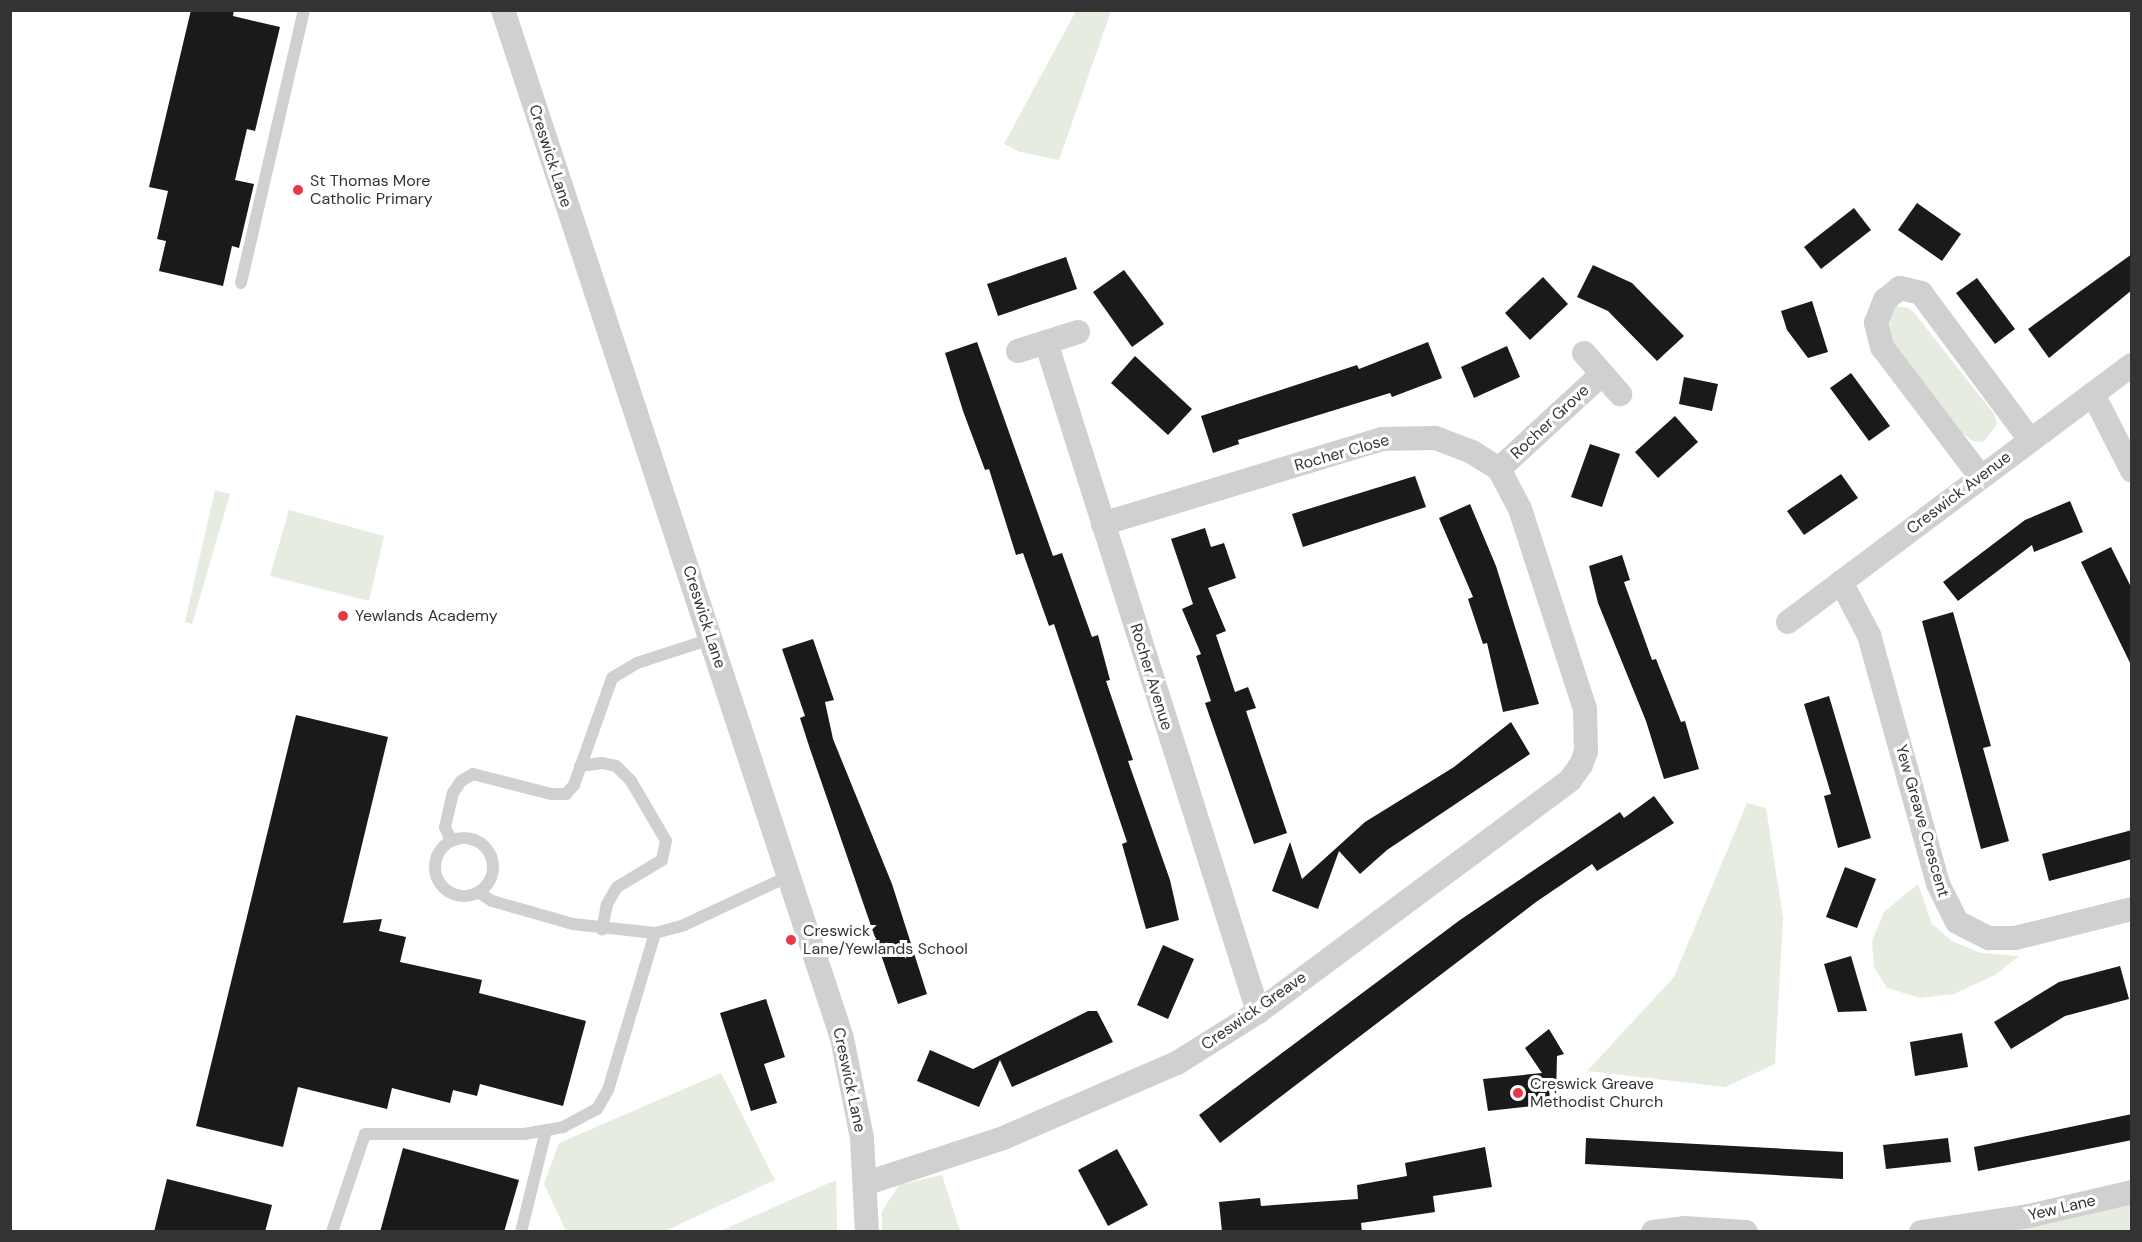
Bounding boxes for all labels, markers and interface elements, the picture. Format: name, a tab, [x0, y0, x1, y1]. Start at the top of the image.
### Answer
street label: Creswick Lane	[524, 102, 576, 210]
place label: St Thomas More Catholic Primary	[310, 171, 433, 209]
marker: St Thomas More Catholic Primary	[291, 183, 305, 197]
street label: Rocher Grove	[1507, 381, 1593, 463]
street label: Rocher Close	[1292, 430, 1392, 476]
street label: Creswick Avenue	[1903, 447, 2015, 539]
street label: Creswick Lane	[678, 563, 730, 671]
place label: Yewlands Academy	[355, 606, 498, 626]
marker: Yewlands Academy	[336, 609, 350, 623]
street label: Rocher Avenue	[1126, 621, 1176, 733]
street label: Yew Greave Crescent	[1891, 743, 1953, 899]
place label: Creswick Lane/Yewlands School	[803, 921, 968, 959]
marker: Creswick Lane/Yewlands School	[784, 933, 798, 947]
street label: Creswick Greave	[1198, 968, 1310, 1054]
street label: Creswick Lane	[829, 1026, 869, 1134]
place label: Creswick Greave Methodist Church	[1530, 1074, 1663, 1112]
marker: Creswick Greave Methodist Church	[1511, 1086, 1525, 1100]
street label: Yew Lane	[2026, 1191, 2098, 1225]

